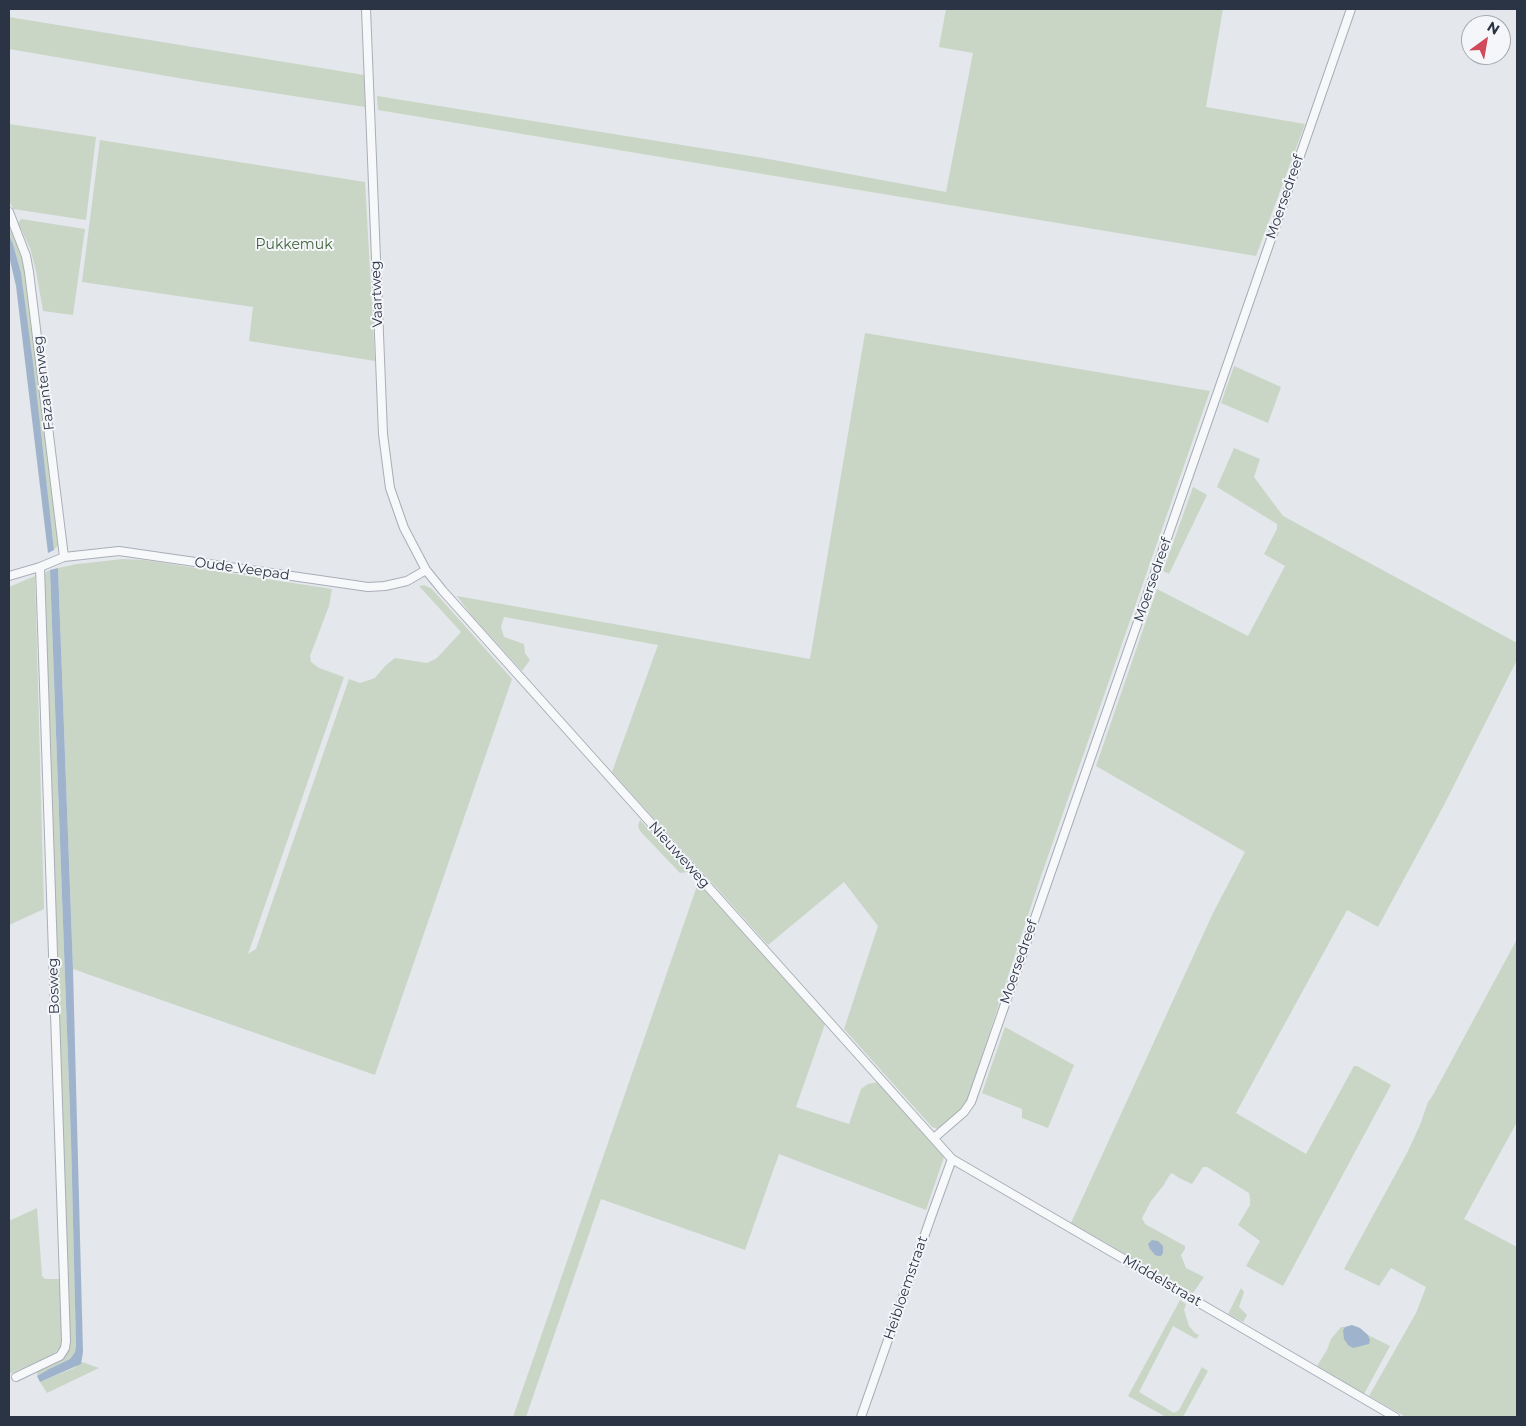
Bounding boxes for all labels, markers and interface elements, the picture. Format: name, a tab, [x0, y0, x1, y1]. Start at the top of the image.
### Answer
north arrow	[1461, 15, 1511, 65]
text: N	[1484, 17, 1503, 39]
street label: Moersedreef	[1263, 153, 1307, 241]
park label: Pukkemuk	[256, 237, 332, 253]
street label: Vaartweg	[367, 260, 387, 328]
street label: Fazantenweg	[30, 335, 58, 431]
street label: Moersedreef	[1131, 536, 1175, 624]
street label: Oude Veepad	[193, 554, 291, 584]
street label: Nieuweweg	[645, 818, 713, 892]
street label: Moersedreef	[997, 918, 1041, 1006]
street label: Bosweg	[45, 958, 63, 1014]
street label: Heibloemstraat	[880, 1234, 932, 1342]
street label: Middelstraat	[1120, 1252, 1204, 1310]

